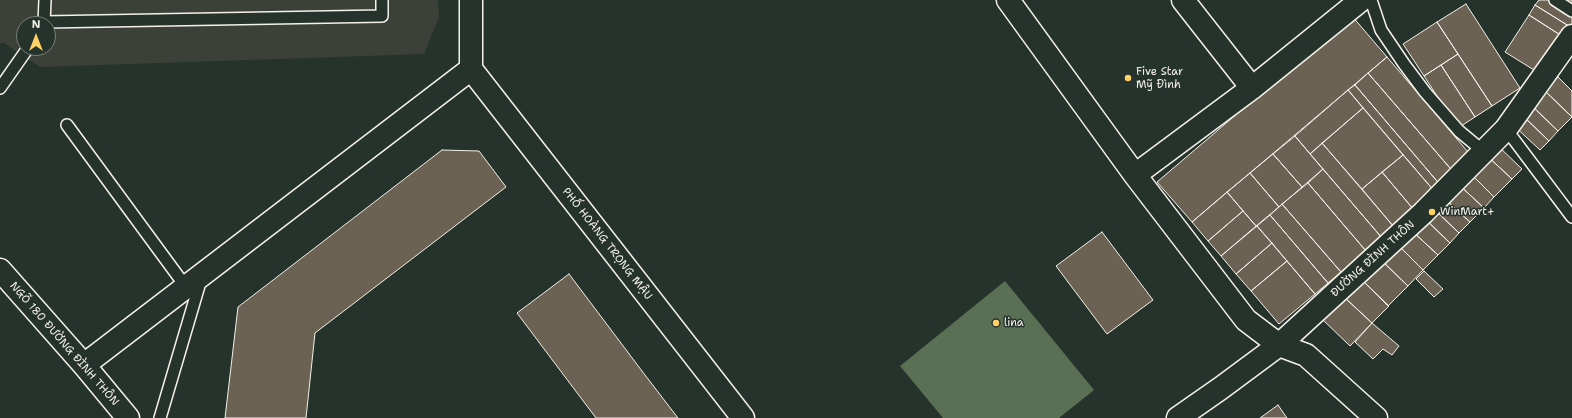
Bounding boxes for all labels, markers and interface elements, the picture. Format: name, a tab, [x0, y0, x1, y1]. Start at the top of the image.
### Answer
north arrow	[16, 16, 56, 56]
text: N	[32, 17, 40, 32]
place label: Five Star Mỹ Đình	[1136, 65, 1183, 91]
marker: Five Star Mỹ Đình	[1123, 73, 1133, 83]
street label: PHỐ HOÀNG TRỌNG MẬU	[559, 185, 655, 303]
place label: WinMart+	[1440, 205, 1495, 219]
marker: WinMart+	[1427, 207, 1437, 217]
street label: ĐƯỜNG ĐÌNH THÔN	[1329, 218, 1417, 300]
street label: NGÕ 180 ĐƯỜNG ĐÌNH THÔN	[7, 279, 121, 409]
place label: lina	[1004, 316, 1024, 330]
marker: lina	[991, 318, 1001, 328]

